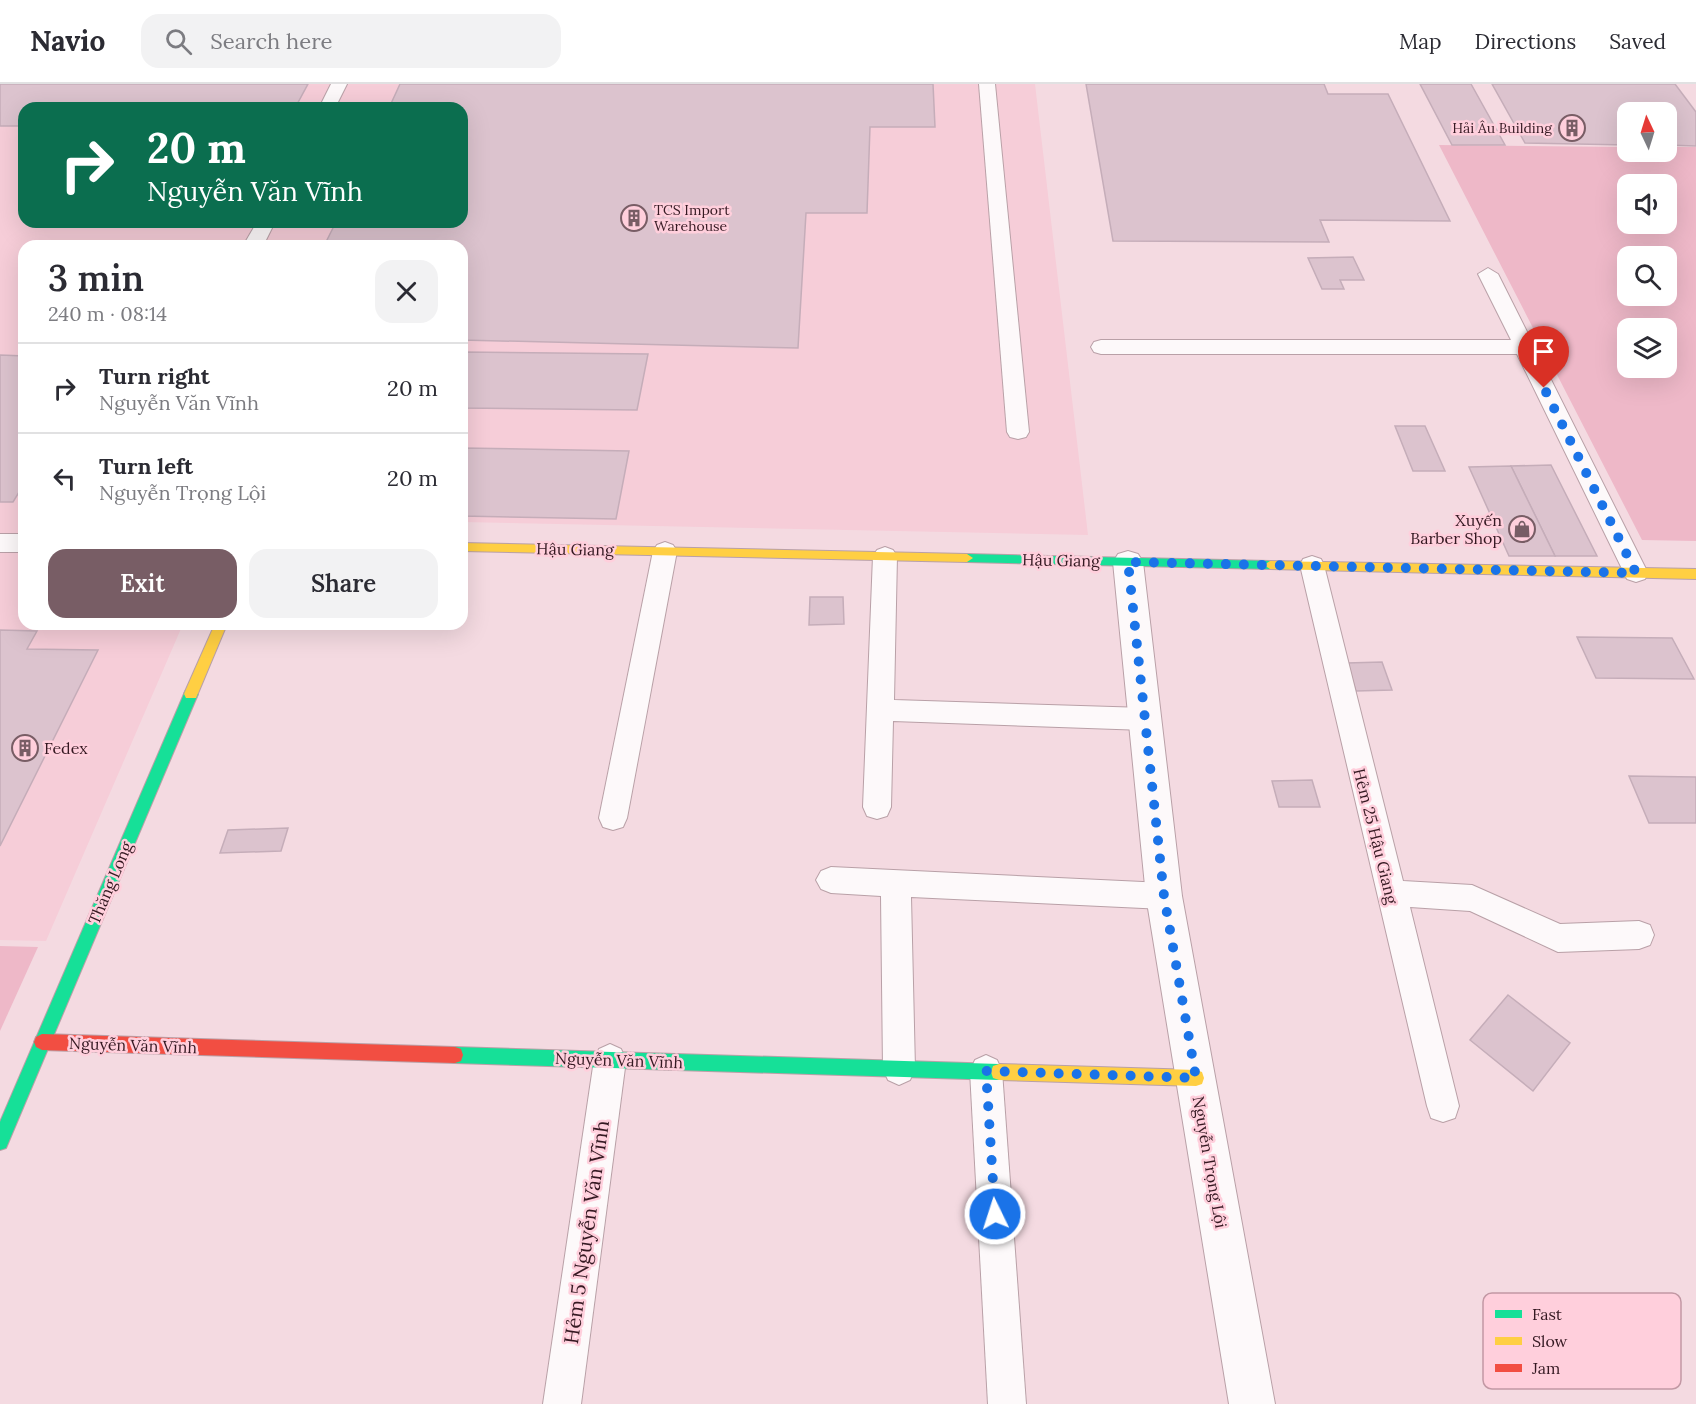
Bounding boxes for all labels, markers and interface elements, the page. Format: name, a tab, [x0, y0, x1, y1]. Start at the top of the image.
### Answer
search box	[141, 14, 561, 68]
text: Navio	[30, 23, 105, 59]
icon: search	[162, 25, 195, 58]
text: Search here	[210, 27, 332, 55]
text: Map	[1399, 28, 1442, 55]
text: Directions	[1475, 28, 1576, 55]
text: Saved	[1609, 28, 1666, 55]
north arrow	[1617, 102, 1677, 162]
map controls	[1617, 102, 1677, 378]
building icon: Hải Âu Building	[1557, 113, 1587, 143]
place label: Hải Âu Building	[1452, 119, 1552, 137]
text: 20 m	[147, 121, 246, 175]
icon: right	[48, 126, 126, 204]
text: Nguyễn Văn Vĩnh	[147, 174, 363, 208]
button: sound	[1617, 174, 1677, 234]
place label: TCS Import Warehouse	[654, 201, 730, 235]
building icon: TCS Import Warehouse	[619, 203, 649, 233]
button: search	[1617, 246, 1677, 306]
text: 3 min	[48, 255, 144, 301]
button: close	[375, 260, 438, 323]
text: 240 m · 08:14	[48, 301, 167, 326]
button: layers	[1617, 318, 1677, 378]
pin	[1518, 326, 1569, 388]
icon: arrive	[1527, 335, 1560, 368]
text: Turn right	[99, 362, 210, 390]
icon: right	[48, 372, 81, 405]
text: 20 m	[387, 374, 438, 402]
text: Nguyễn Văn Vĩnh	[99, 390, 259, 415]
text: Turn left	[99, 452, 193, 480]
icon: left	[48, 462, 81, 495]
text: 20 m	[387, 464, 438, 492]
text: Nguyễn Trọng Lội	[99, 480, 266, 505]
place label: Xuyến Barber Shop	[1410, 510, 1502, 548]
shop icon: Xuyến Barber Shop	[1507, 514, 1537, 544]
street label: Hậu Giang	[536, 538, 615, 560]
button: Exit	[48, 549, 237, 618]
button: Share	[249, 549, 438, 618]
street label: Hậu Giang	[1022, 549, 1101, 571]
building icon: Fedex	[10, 733, 40, 763]
place label: Fedex	[44, 738, 88, 758]
street label: Hẻm 25 Hậu Giang	[1349, 766, 1403, 907]
street label: Thăng Long	[84, 838, 137, 927]
street label: Nguyễn Văn Vĩnh	[69, 1033, 198, 1057]
street label: Nguyễn Văn Vĩnh	[555, 1048, 684, 1072]
street label: Nguyễn Trọng Lội	[1189, 1094, 1231, 1230]
street label: Hẻm 5 Nguyễn Văn Vĩnh	[558, 1119, 614, 1345]
position arrow	[963, 1182, 1027, 1246]
legend	[1483, 1293, 1681, 1389]
text: Fast	[1532, 1304, 1563, 1324]
text: Slow	[1532, 1331, 1568, 1351]
text: Jam	[1531, 1358, 1560, 1378]

